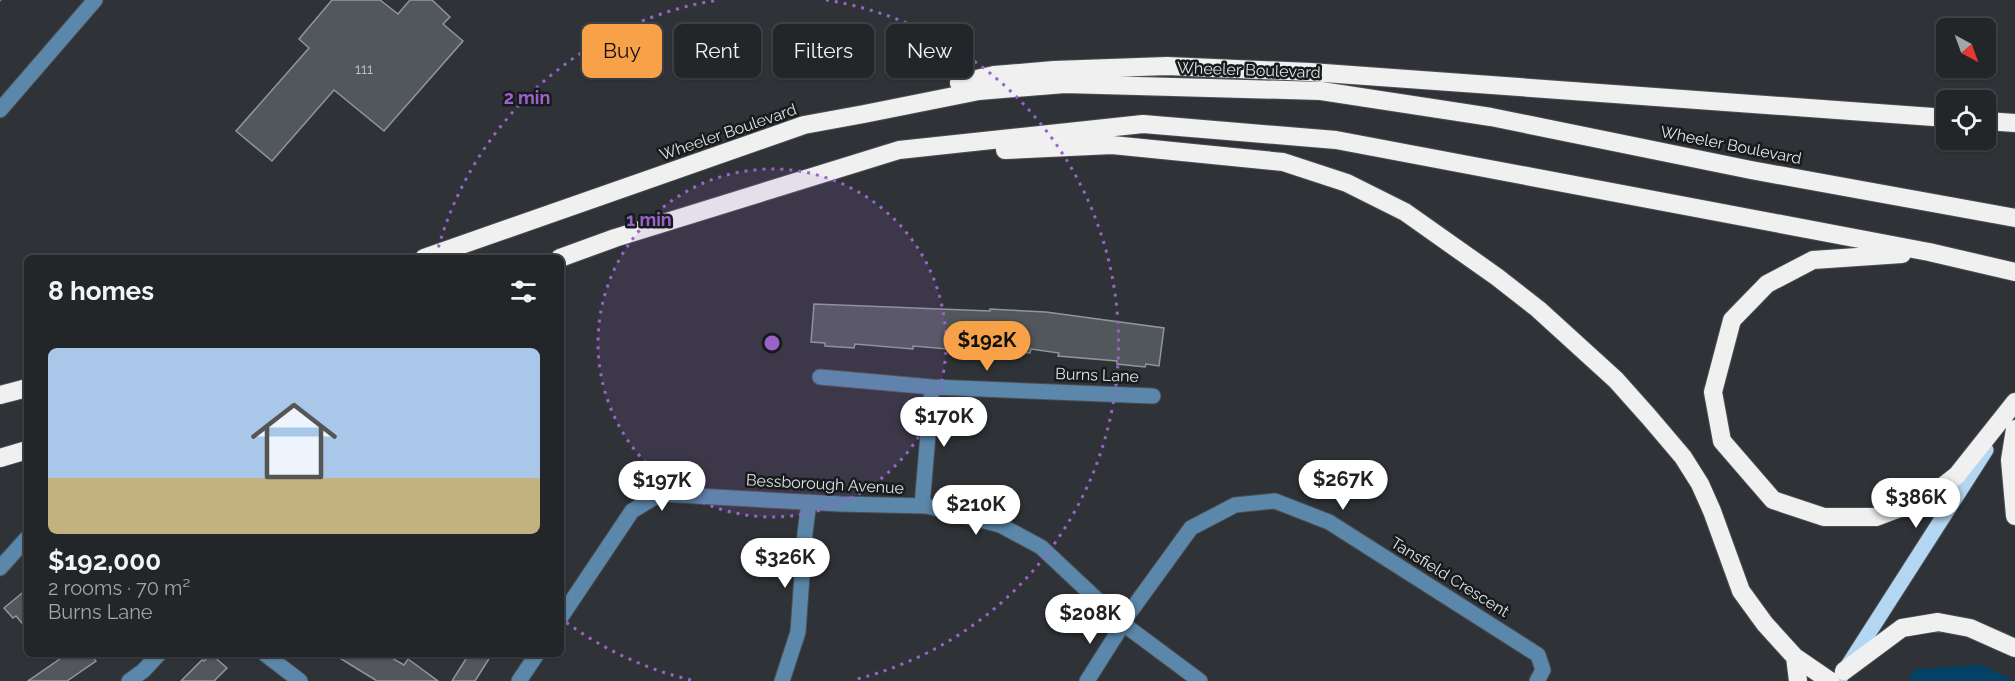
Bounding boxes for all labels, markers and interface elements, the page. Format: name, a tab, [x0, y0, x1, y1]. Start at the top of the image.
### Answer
north arrow	[1936, 18, 1996, 78]
map controls	[1936, 18, 1996, 150]
chip: Buy	[582, 24, 662, 78]
chip: Rent	[674, 24, 761, 78]
chip: Filters	[773, 24, 874, 78]
chip: New	[886, 24, 973, 78]
street label: Wheeler Boulevard	[1177, 58, 1321, 82]
house number: 111	[355, 61, 373, 77]
text: 2 min	[504, 87, 550, 108]
button: locate	[1936, 90, 1996, 150]
street label: Wheeler Boulevard	[657, 100, 799, 164]
street label: Wheeler Boulevard	[1659, 122, 1803, 168]
text: 1 min	[626, 209, 672, 230]
icon: filters	[507, 275, 540, 308]
text: 8 homes	[48, 276, 154, 306]
pin: $192K	[945, 321, 1029, 372]
text: $192K	[958, 328, 1017, 352]
centre of rings	[762, 333, 782, 353]
street label: Burns Lane	[1055, 364, 1139, 386]
icon: home	[240, 387, 348, 495]
pin: $170K	[902, 397, 986, 448]
text: $170K	[914, 404, 974, 428]
pin: $267K	[1301, 460, 1385, 511]
pin: $197K	[620, 461, 704, 512]
text: $267K	[1313, 467, 1373, 491]
text: $197K	[633, 468, 691, 492]
street label: Bessborough Avenue	[745, 470, 905, 498]
pin: $386K	[1874, 478, 1958, 529]
pin: $210K	[934, 485, 1018, 536]
text: $386K	[1885, 485, 1947, 509]
text: $210K	[946, 492, 1006, 516]
street label: Tansfield Crescent	[1387, 533, 1513, 621]
pin: $326K	[743, 538, 827, 589]
text: $326K	[755, 545, 815, 569]
text: $192,000	[48, 546, 161, 576]
text: 2 rooms · 70 m²	[48, 576, 190, 600]
pin: $208K	[1048, 594, 1132, 645]
text: Burns Lane	[48, 600, 153, 624]
text: $208K	[1059, 601, 1121, 625]

